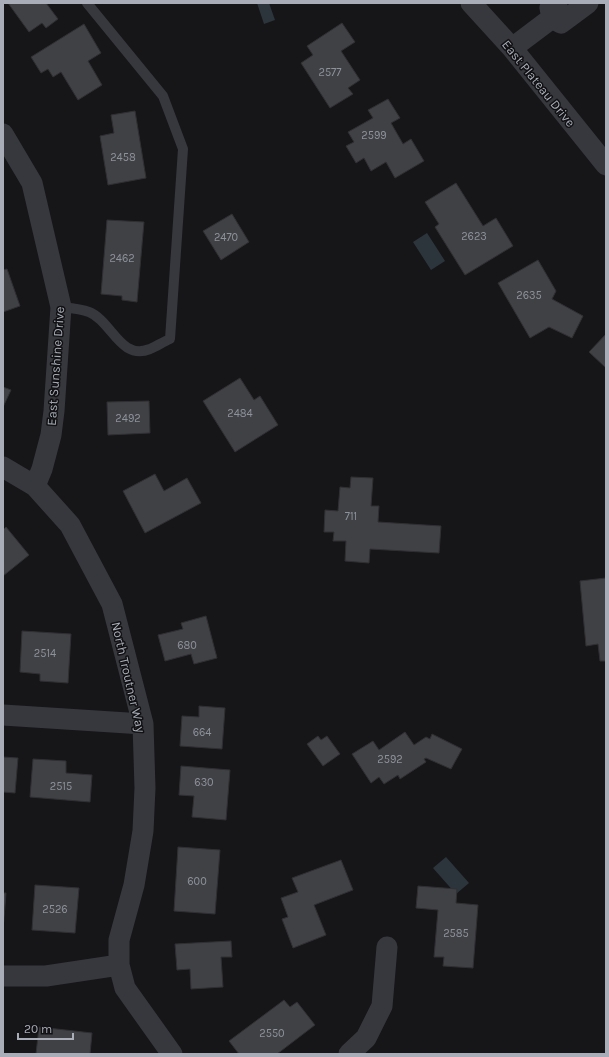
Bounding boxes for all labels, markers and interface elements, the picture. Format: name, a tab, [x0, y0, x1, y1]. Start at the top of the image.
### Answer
street label: East Plateau Drive	[499, 37, 578, 130]
house number: 2577	[319, 66, 341, 79]
house number: 2599	[361, 129, 387, 142]
house number: 2458	[110, 151, 136, 164]
house number: 2623	[461, 230, 487, 243]
house number: 2470	[214, 231, 238, 244]
house number: 2462	[109, 252, 135, 265]
house number: 2635	[516, 289, 542, 302]
street label: East Sunshine Drive	[44, 306, 67, 426]
house number: 2484	[227, 407, 253, 420]
house number: 2492	[115, 412, 141, 425]
house number: 711	[345, 510, 357, 523]
street label: North Troutner Way	[108, 620, 149, 734]
house number: 680	[177, 639, 197, 652]
house number: 2514	[34, 647, 56, 660]
house number: 664	[193, 726, 211, 739]
house number: 2592	[377, 753, 403, 766]
house number: 630	[194, 776, 214, 789]
house number: 2515	[50, 780, 72, 793]
house number: 600	[187, 875, 207, 888]
house number: 2526	[42, 903, 68, 916]
house number: 2585	[443, 927, 469, 940]
scale bar	[18, 1015, 73, 1041]
text: 20 m	[24, 1022, 52, 1036]
house number: 2550	[259, 1027, 285, 1040]

